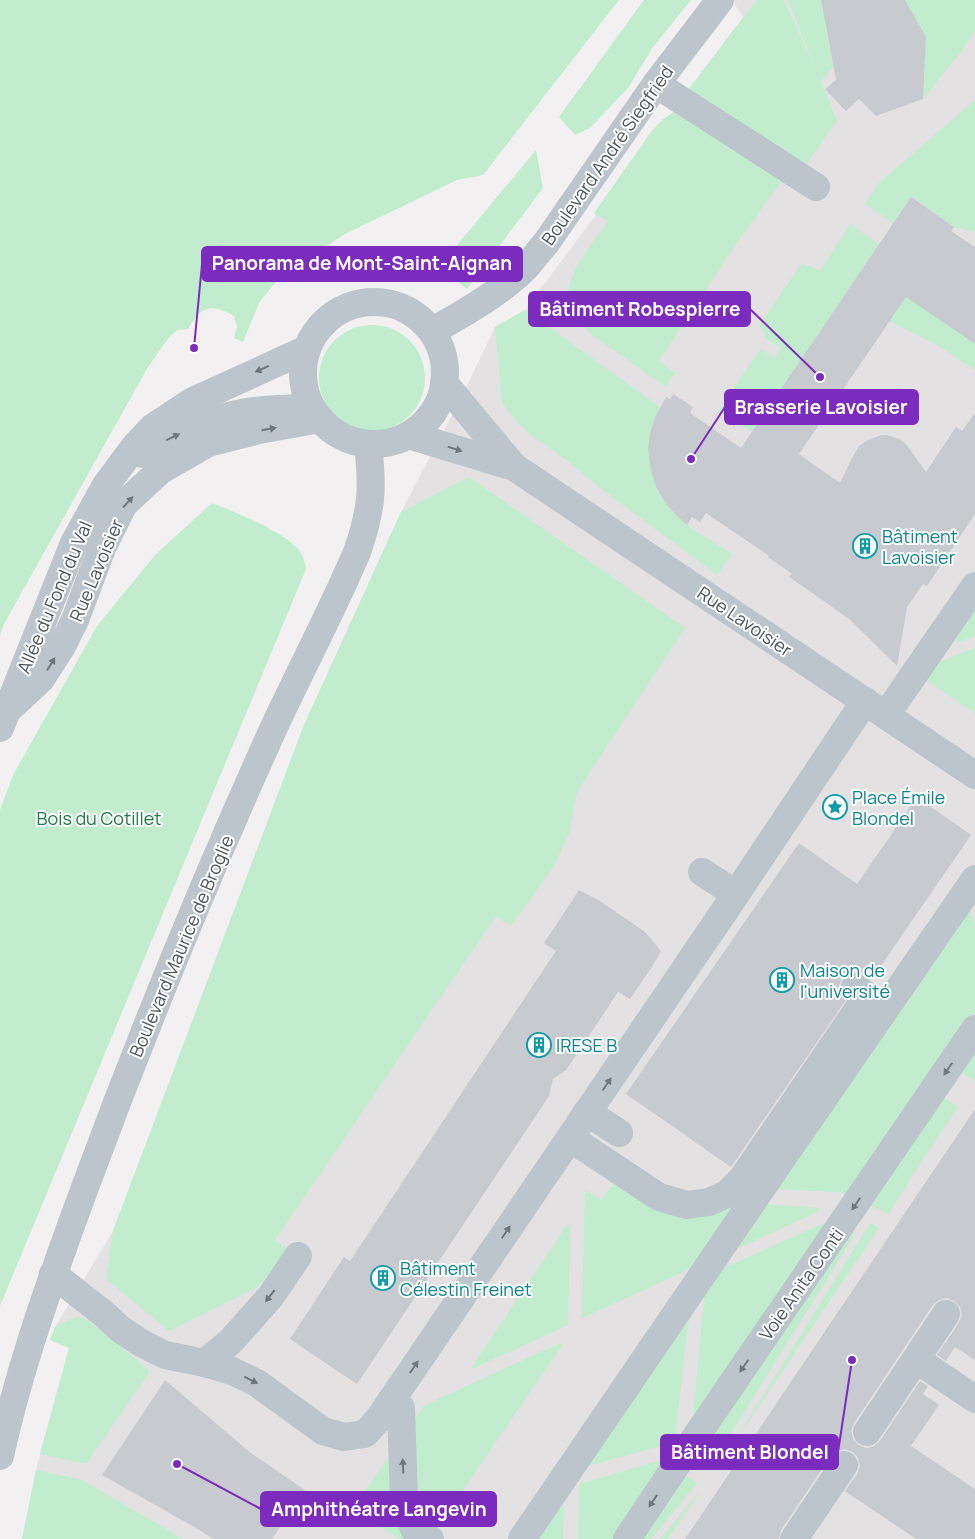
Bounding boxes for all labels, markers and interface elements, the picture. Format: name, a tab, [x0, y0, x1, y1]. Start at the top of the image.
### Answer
street label: Boulevard André Siegfried	[536, 60, 678, 250]
callout: Panorama de Mont-Saint-Aignan	[202, 247, 522, 281]
text: Panorama de Mont-Saint-Aignan	[212, 250, 512, 276]
callout: Bâtiment Robespierre	[529, 292, 750, 326]
text: Bâtiment Robespierre	[539, 296, 741, 322]
one-way arrow	[255, 366, 269, 374]
callout: Brasserie Lavoisier	[725, 390, 918, 424]
text: Brasserie Lavoisier	[735, 394, 908, 420]
one-way arrow	[261, 424, 277, 432]
one-way arrow	[165, 433, 180, 442]
one-way arrow	[448, 445, 463, 453]
one-way arrow	[122, 496, 134, 508]
street label: Rue Lavoisier	[64, 515, 129, 625]
street label: Allée du Fond du Val	[11, 517, 97, 677]
place label: Bâtiment Lavoisier	[882, 524, 958, 569]
building icon: Bâtiment Lavoisier	[852, 533, 878, 559]
street label: Rue Lavoisier	[693, 580, 797, 662]
one-way arrow	[46, 657, 56, 670]
place label: Place Émile Blondel	[852, 785, 945, 830]
place icon: Place Émile Blondel	[822, 794, 848, 820]
park label: Bois du Cotillet	[37, 806, 161, 830]
street label: Boulevard Maurice de Broglie	[123, 831, 239, 1061]
place label: Maison de l'université	[800, 958, 890, 1003]
building icon: Maison de l'université	[769, 967, 795, 993]
building icon: IRESE B	[526, 1032, 552, 1058]
place label: IRESE B	[556, 1033, 617, 1057]
one-way arrow	[943, 1063, 953, 1076]
one-way arrow	[602, 1077, 612, 1090]
one-way arrow	[851, 1197, 861, 1210]
street label: Voie Anita Conti	[753, 1223, 849, 1345]
one-way arrow	[501, 1226, 511, 1239]
place label: Bâtiment Célestin Freinet	[400, 1256, 532, 1301]
building icon: Bâtiment Célestin Freinet	[370, 1265, 396, 1291]
one-way arrow	[265, 1289, 276, 1302]
one-way arrow	[739, 1359, 749, 1373]
one-way arrow	[409, 1360, 419, 1373]
one-way arrow	[244, 1376, 258, 1384]
callout: Bâtiment Blondel	[661, 1435, 838, 1469]
text: Bâtiment Blondel	[671, 1439, 829, 1465]
one-way arrow	[398, 1458, 406, 1474]
callout: Amphithéatre Langevin	[261, 1492, 496, 1526]
one-way arrow	[648, 1494, 657, 1507]
text: Amphithéatre Langevin	[271, 1496, 487, 1522]

